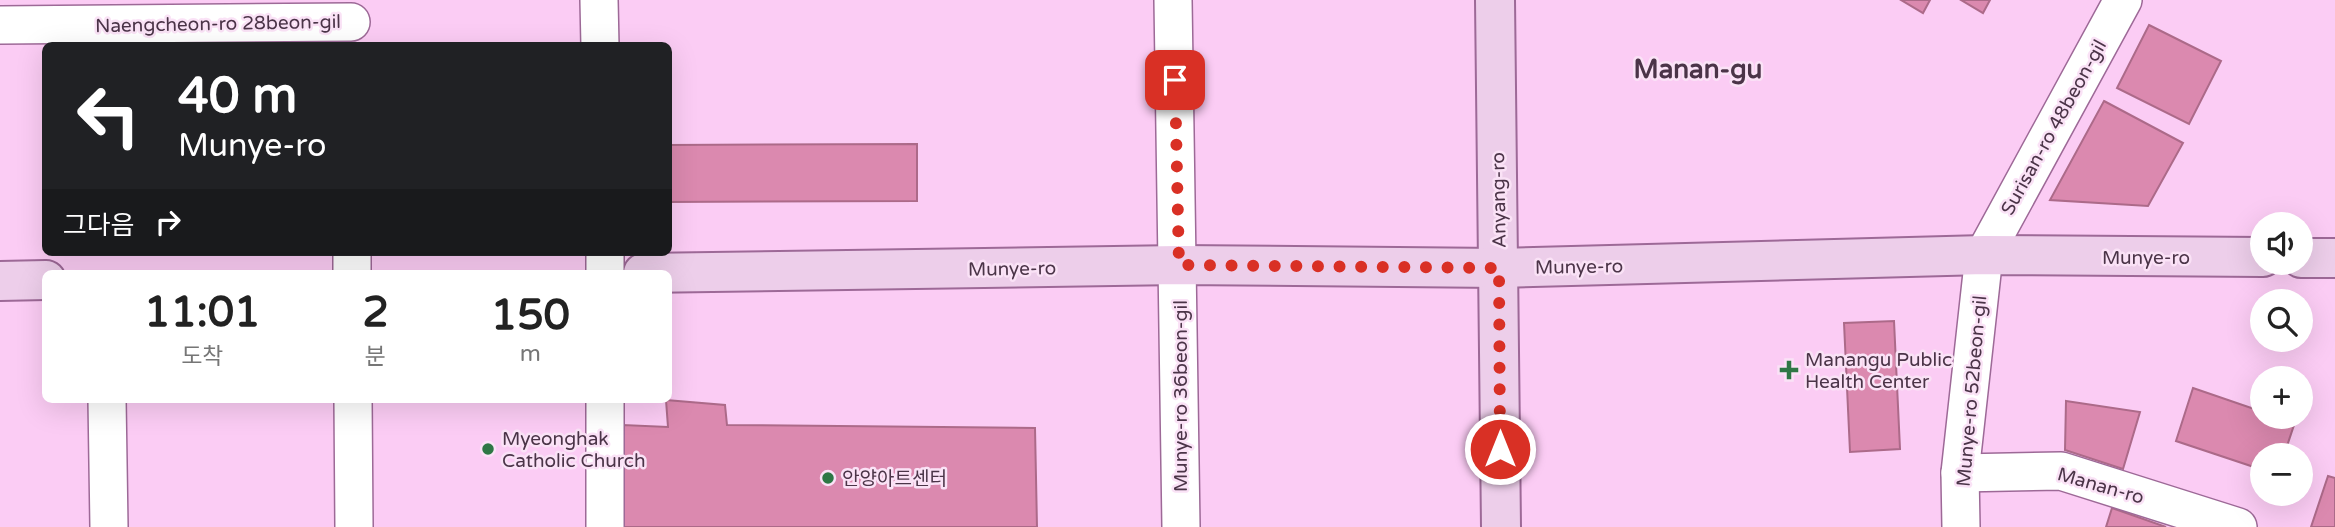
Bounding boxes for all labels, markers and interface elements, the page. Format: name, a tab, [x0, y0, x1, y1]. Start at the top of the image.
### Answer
street label: Naengcheon-ro 28beon-gil	[95, 11, 341, 37]
street label: Surisan-ro 48beon-gil	[1997, 36, 2111, 219]
pin	[1145, 50, 1205, 110]
district label: Manan-gu	[1634, 54, 1762, 85]
icon: arrive	[1156, 61, 1194, 99]
text: 40 m	[178, 67, 297, 126]
icon: left	[63, 70, 154, 161]
text: Munye-ro	[178, 127, 327, 165]
street label: Anyang-ro	[1487, 152, 1511, 248]
icon: right	[149, 203, 187, 241]
text: 그다음	[63, 210, 135, 241]
map controls	[2250, 212, 2313, 506]
button: sound	[2250, 212, 2313, 275]
street label: Munye-ro	[2102, 247, 2190, 269]
street label: Munye-ro	[1535, 255, 1623, 279]
street label: Munye-ro	[968, 257, 1056, 281]
text: 11:01	[144, 287, 260, 338]
text: 2	[362, 287, 389, 338]
button: search	[2250, 289, 2313, 352]
text: 150	[491, 290, 570, 341]
street label: Munye-ro 52beon-gil	[1953, 294, 1991, 488]
street label: Munye-ro 36beon-gil	[1170, 300, 1192, 492]
text: m	[520, 340, 541, 368]
text: 도착	[181, 343, 223, 371]
text: 분	[365, 343, 386, 371]
place label: Manangu Public Health Center	[1805, 349, 1952, 393]
marker: Manangu Public Health Center	[1779, 360, 1799, 380]
button: +	[2250, 366, 2313, 429]
position arrow	[1463, 412, 1537, 486]
place label: Myeonghak Catholic Church	[502, 428, 646, 472]
marker: Myeonghak Catholic Church	[480, 441, 496, 457]
button: −	[2250, 443, 2313, 506]
street label: Manan-ro	[2055, 463, 2147, 509]
place label: 안양아트센터	[842, 468, 947, 490]
marker: 안양아트센터	[820, 470, 836, 486]

